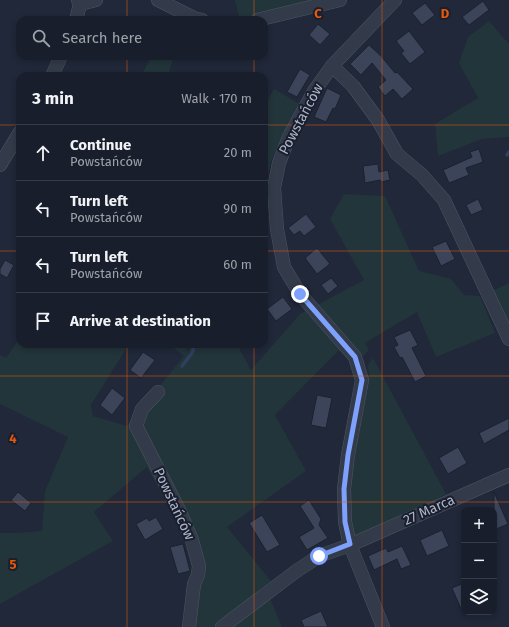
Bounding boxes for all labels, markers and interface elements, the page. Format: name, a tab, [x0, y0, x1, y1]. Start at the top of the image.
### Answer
text: C	[314, 6, 322, 21]
text: D	[441, 6, 450, 21]
search box	[16, 16, 268, 60]
icon: search	[30, 27, 52, 49]
text: Search here	[62, 29, 142, 47]
street label: Powstańców	[275, 81, 327, 157]
text: 3 min	[32, 88, 74, 109]
text: Walk · 170 m	[181, 91, 252, 106]
text: Continue	[70, 136, 131, 154]
icon: ahead	[32, 142, 54, 164]
text: 20 m	[224, 145, 252, 160]
text: Powstańców	[70, 154, 142, 169]
text: Turn left	[70, 192, 128, 210]
icon: left	[32, 198, 54, 220]
text: 90 m	[223, 201, 252, 216]
text: Powstańców	[70, 210, 142, 225]
text: Turn left	[70, 248, 128, 266]
icon: left	[32, 254, 54, 276]
text: 60 m	[223, 257, 252, 272]
text: Powstańców	[70, 266, 142, 281]
route end	[291, 285, 309, 303]
icon: arrive	[32, 310, 54, 332]
text: Arrive at destination	[70, 312, 211, 330]
text: 4	[9, 431, 17, 446]
street label: Powstańców	[150, 465, 198, 543]
street label: 27 Marca	[401, 491, 457, 529]
map controls	[461, 507, 497, 615]
button: +	[461, 507, 497, 543]
button: −	[461, 543, 497, 579]
route start	[310, 547, 328, 565]
text: 5	[10, 557, 17, 572]
button: layers	[461, 579, 497, 615]

